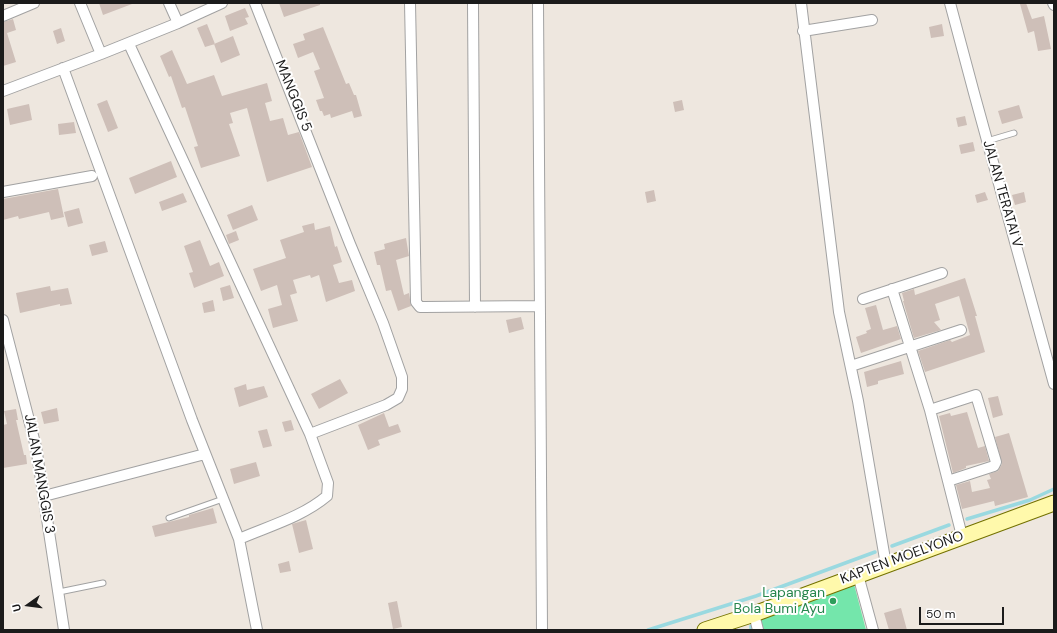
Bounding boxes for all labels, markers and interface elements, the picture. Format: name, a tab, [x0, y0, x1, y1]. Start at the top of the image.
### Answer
street label: MANGGIS 5	[271, 58, 315, 134]
street label: JALAN TERATAI V	[979, 139, 1025, 249]
street label: JALAN MANGGIS 3	[20, 413, 58, 535]
street label: KAPTEN MOELYONO	[838, 528, 966, 588]
north arrow	[8, 585, 48, 625]
place label: Lapangan Bola Bumi Ayu	[734, 585, 825, 618]
marker: Lapangan Bola Bumi Ayu	[828, 596, 838, 606]
scale bar	[921, 599, 1006, 625]
text: U	[9, 603, 24, 613]
text: 50 m	[926, 606, 955, 622]

